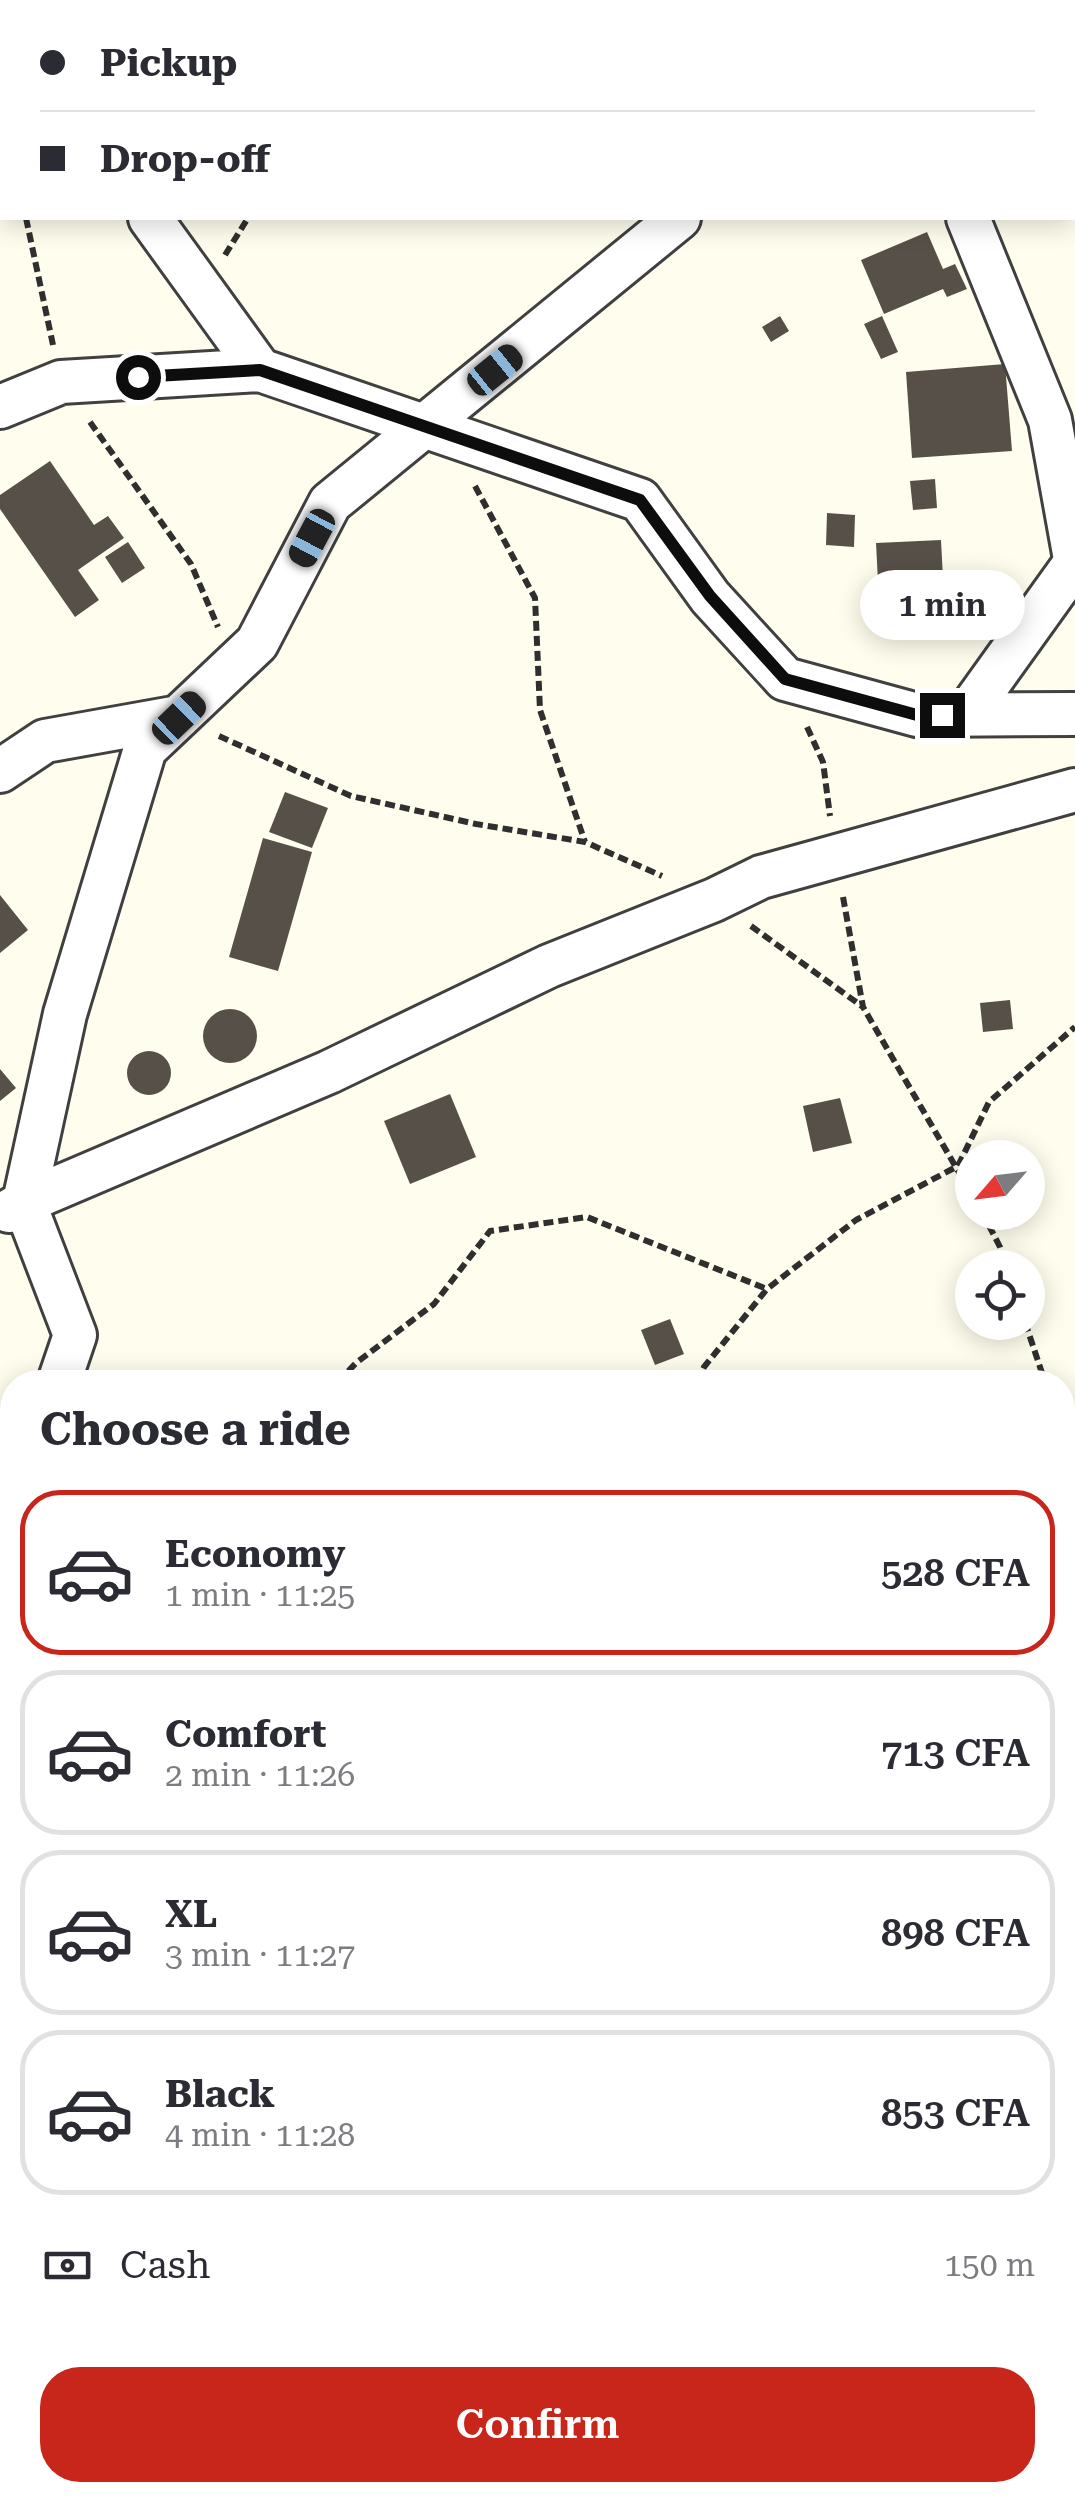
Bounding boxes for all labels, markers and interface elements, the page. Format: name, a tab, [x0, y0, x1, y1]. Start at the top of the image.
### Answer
text: Pickup	[100, 41, 237, 85]
text: Drop-off	[100, 137, 270, 181]
car	[462, 339, 528, 401]
route start	[116, 355, 161, 400]
car	[285, 504, 339, 572]
callout: 1 min	[860, 570, 1024, 640]
text: 1 min	[898, 586, 987, 624]
car	[147, 686, 211, 750]
route end	[920, 693, 965, 738]
north arrow	[955, 1140, 1045, 1230]
map controls	[955, 1140, 1045, 1340]
button: locate	[955, 1250, 1045, 1340]
text: Choose a ride	[40, 1403, 351, 1456]
icon: car	[45, 1528, 135, 1618]
text: Economy	[165, 1532, 345, 1576]
text: 528 CFA	[881, 1551, 1030, 1595]
text: 1 min · 11:25	[165, 1576, 355, 1614]
icon: car	[45, 1708, 135, 1798]
text: Comfort	[165, 1712, 326, 1756]
text: 713 CFA	[881, 1731, 1030, 1775]
text: 2 min · 11:26	[165, 1756, 355, 1794]
icon: car	[45, 1888, 135, 1978]
text: XL	[165, 1892, 217, 1936]
text: 898 CFA	[881, 1911, 1030, 1955]
text: 3 min · 11:27	[165, 1936, 355, 1974]
icon: car	[45, 2068, 135, 2158]
text: Black	[165, 2072, 275, 2116]
text: 853 CFA	[881, 2091, 1030, 2135]
text: 4 min · 11:28	[165, 2116, 355, 2154]
icon: cash	[40, 2238, 95, 2293]
text: Cash	[120, 2243, 210, 2287]
text: 150 m	[944, 2246, 1035, 2284]
button: Confirm	[40, 2367, 1035, 2482]

